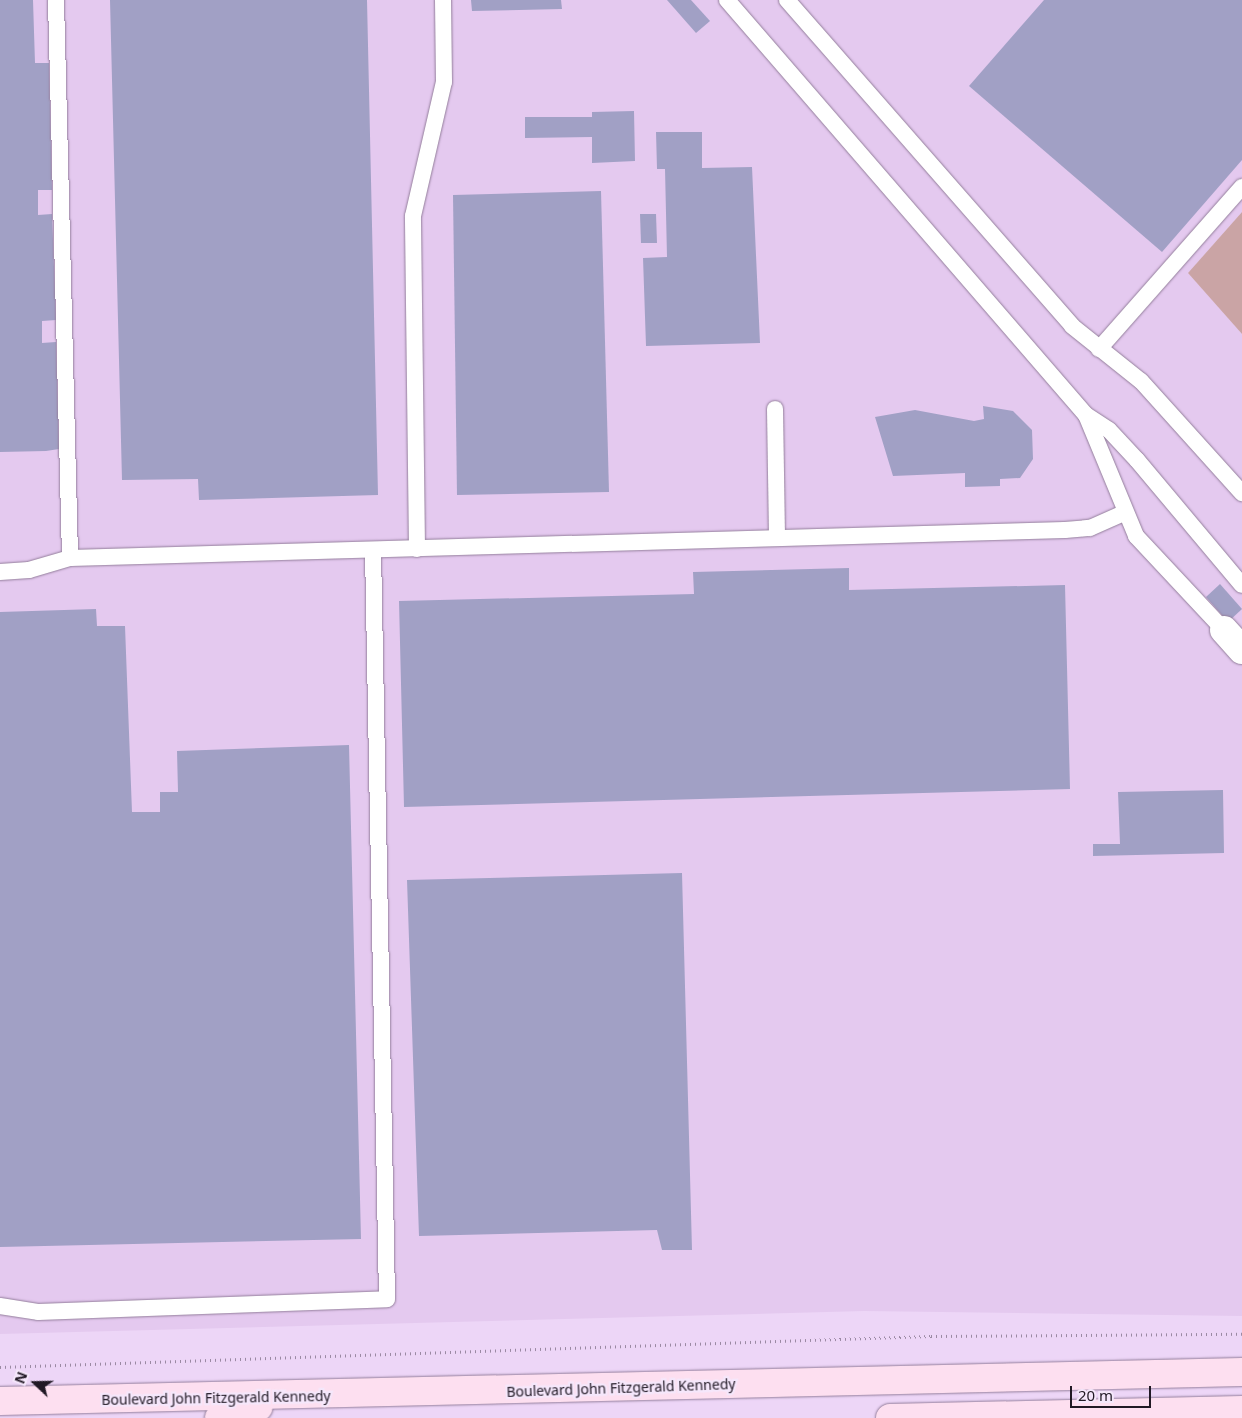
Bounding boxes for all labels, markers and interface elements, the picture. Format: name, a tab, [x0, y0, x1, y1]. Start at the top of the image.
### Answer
north arrow	[10, 1358, 60, 1408]
text: N	[10, 1369, 31, 1386]
street label: Boulevard John Fitzgerald Kennedy	[506, 1376, 736, 1400]
scale bar	[1072, 1376, 1153, 1408]
text: 20 m	[1078, 1385, 1113, 1405]
street label: Boulevard John Fitzgerald Kennedy	[101, 1388, 331, 1408]

